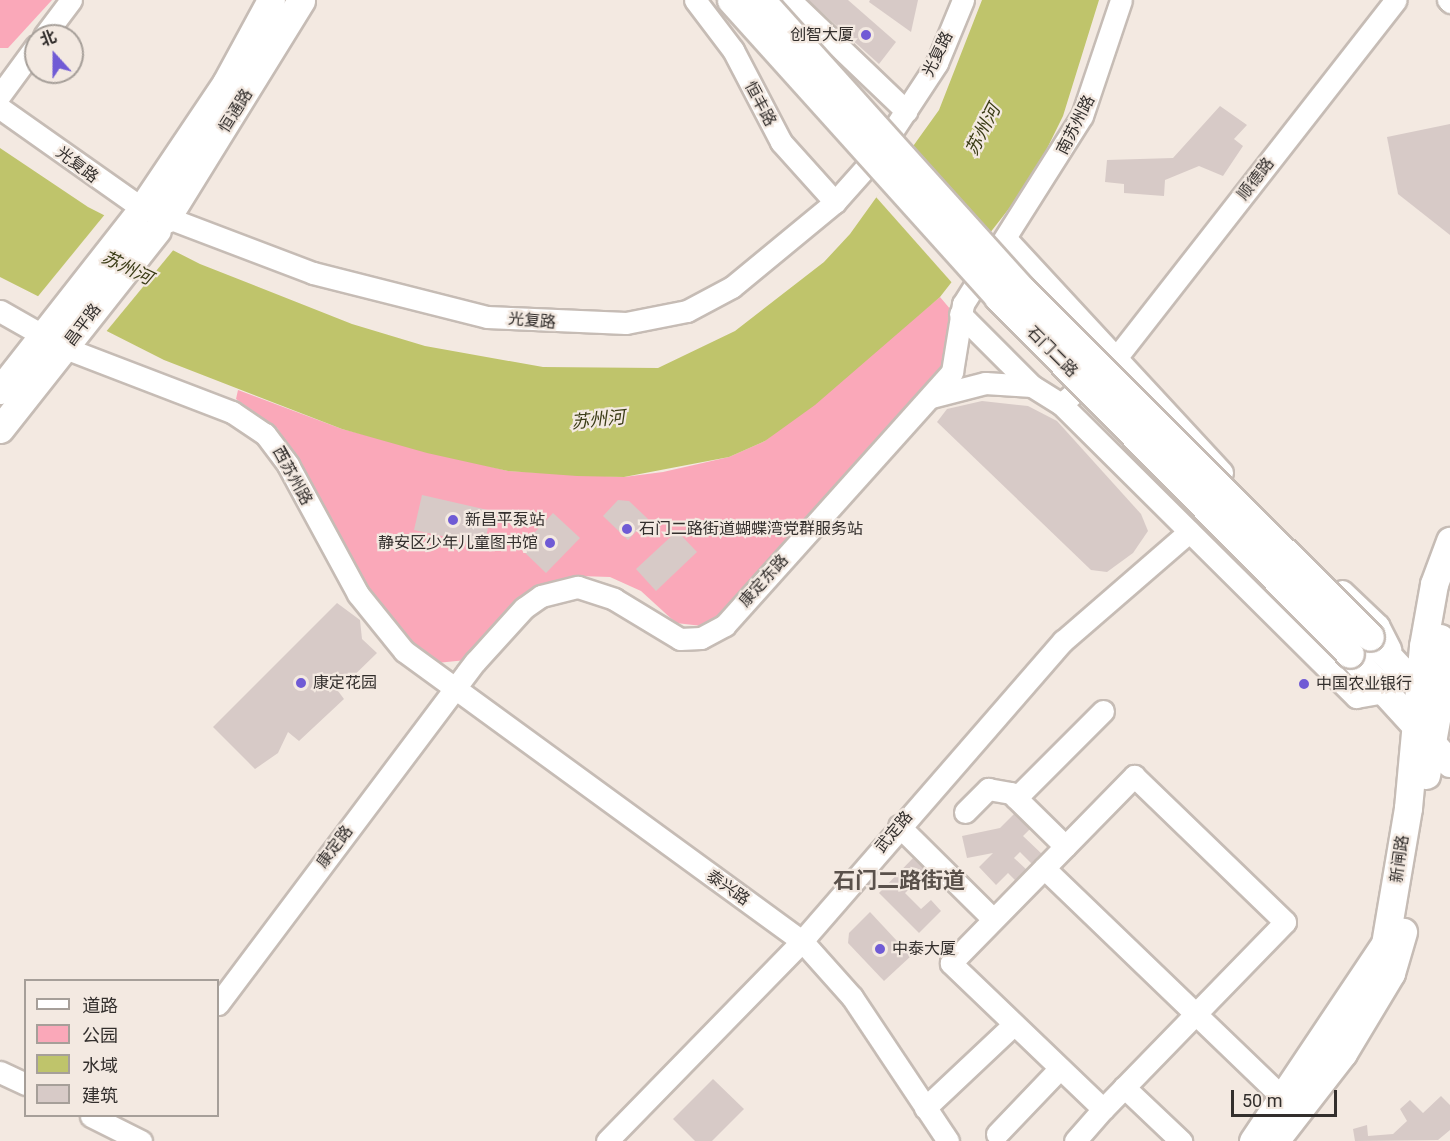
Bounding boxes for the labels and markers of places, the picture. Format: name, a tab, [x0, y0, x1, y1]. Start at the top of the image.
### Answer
place label: 创智大厦	[790, 25, 854, 45]
marker: 创智大厦	[859, 28, 873, 42]
place label: 新昌平泵站	[465, 510, 545, 530]
marker: 新昌平泵站	[446, 513, 460, 527]
place label: 石门二路街道蝴蝶湾党群服务站	[639, 519, 863, 539]
marker: 石门二路街道蝴蝶湾党群服务站	[620, 522, 634, 536]
place label: 静安区少年儿童图书馆	[378, 533, 538, 553]
marker: 静安区少年儿童图书馆	[543, 536, 557, 550]
place label: 康定花园	[313, 673, 377, 693]
place label: 中国农业银行	[1316, 674, 1412, 694]
marker: 康定花园	[294, 676, 308, 690]
marker: 中国农业银行	[1297, 677, 1311, 691]
place label: 中泰大厦	[892, 939, 956, 959]
marker: 中泰大厦	[873, 942, 887, 956]

